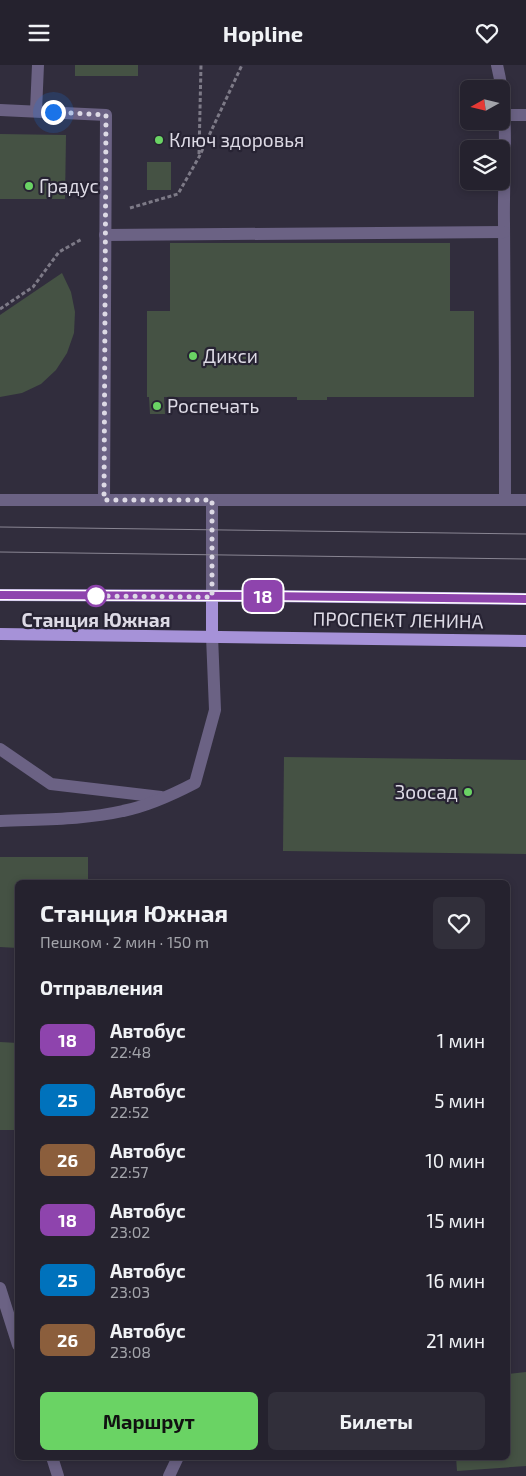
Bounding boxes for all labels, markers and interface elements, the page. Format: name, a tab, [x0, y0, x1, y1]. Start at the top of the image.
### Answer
icon: menu	[25, 19, 53, 47]
icon: heart	[473, 19, 501, 47]
text: Hopline	[223, 20, 303, 46]
north arrow	[460, 80, 510, 130]
map controls	[460, 80, 510, 190]
your location	[41, 100, 66, 125]
place label: Ключ здоровья	[169, 128, 304, 151]
marker: Ключ здоровья	[153, 134, 165, 146]
button: layers	[460, 140, 510, 190]
place label: Градус	[39, 174, 99, 198]
marker: Градус	[23, 180, 35, 192]
place label: Дикси	[203, 344, 258, 367]
marker: Дикси	[187, 350, 199, 362]
place label: Роспечать	[167, 394, 259, 417]
marker: Роспечать	[151, 400, 163, 412]
line badge: 18	[240, 580, 286, 612]
marker: Станция Южная	[85, 585, 107, 607]
text: 18	[254, 585, 273, 607]
street label: ПРОСПЕКТ ЛЕНИНА	[312, 607, 484, 632]
place label: Станция Южная	[22, 608, 170, 631]
place label: Зоосад	[395, 780, 458, 803]
marker: Зоосад	[462, 786, 474, 798]
button: heart	[433, 897, 485, 949]
text: Станция Южная	[40, 898, 228, 927]
text: Пешком · 2 мин · 150 m	[40, 932, 209, 951]
text: Отправления	[40, 976, 163, 999]
text: Автобус	[110, 1019, 186, 1042]
text: 18	[58, 1029, 77, 1051]
text: 1 мин	[437, 1029, 485, 1052]
text: 22:48	[110, 1042, 151, 1061]
text: Автобус	[110, 1079, 186, 1102]
text: 25	[57, 1089, 78, 1111]
text: 5 мин	[434, 1089, 485, 1112]
text: 22:52	[110, 1102, 149, 1121]
text: Автобус	[110, 1139, 186, 1162]
text: 26	[57, 1149, 78, 1171]
text: 10 мин	[425, 1149, 485, 1172]
text: 22:57	[110, 1162, 149, 1181]
text: Автобус	[110, 1199, 186, 1222]
text: 18	[58, 1209, 77, 1231]
text: 15 мин	[427, 1209, 485, 1232]
text: 23:02	[110, 1222, 150, 1241]
text: Автобус	[110, 1259, 186, 1282]
text: 25	[57, 1269, 78, 1291]
text: 16 мин	[426, 1269, 485, 1292]
text: 23:03	[110, 1282, 150, 1301]
text: Автобус	[110, 1319, 186, 1342]
text: 26	[57, 1329, 78, 1351]
text: 21 мин	[426, 1329, 485, 1352]
text: 23:08	[110, 1342, 151, 1361]
button: Маршрут	[40, 1392, 258, 1450]
button: Билеты	[268, 1392, 485, 1450]

